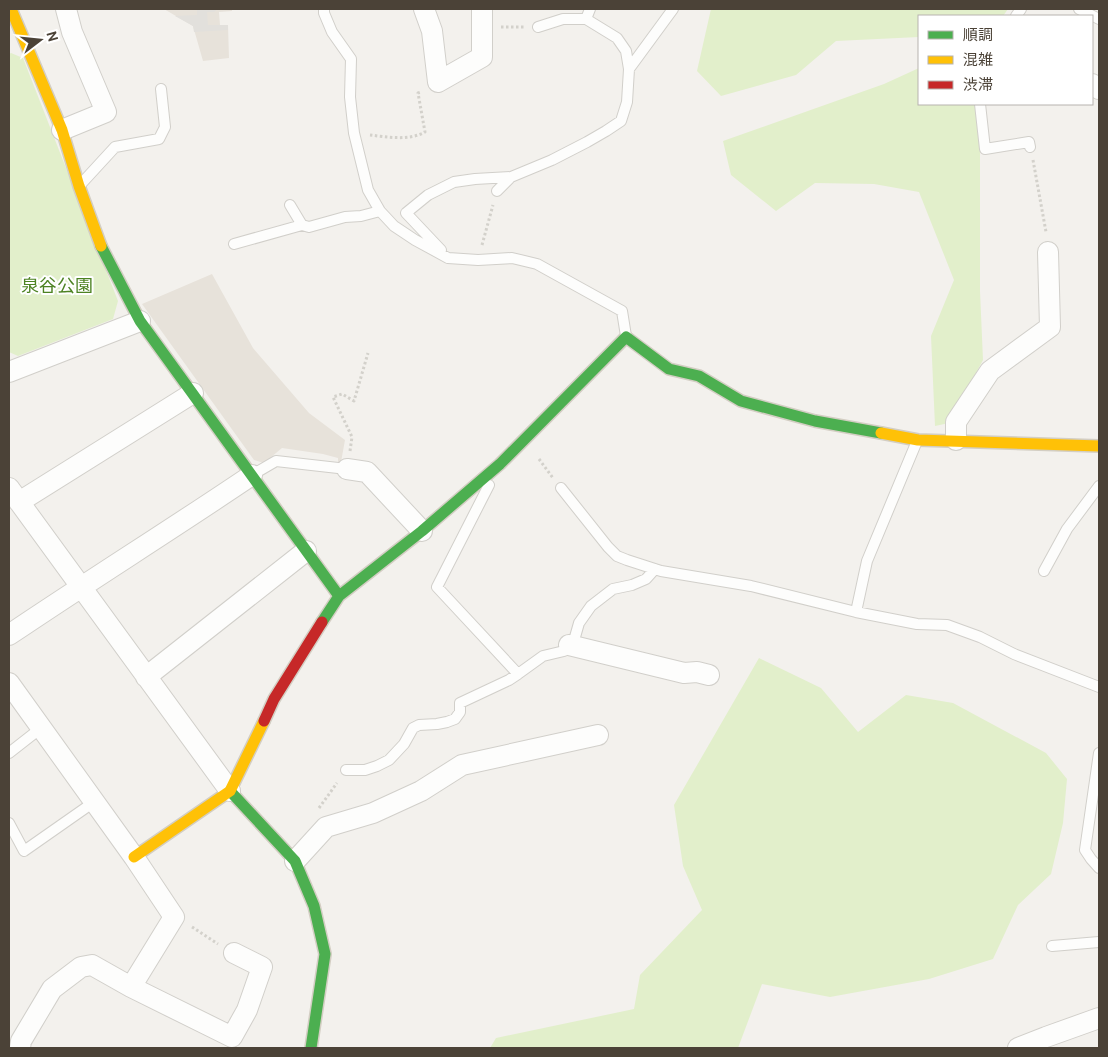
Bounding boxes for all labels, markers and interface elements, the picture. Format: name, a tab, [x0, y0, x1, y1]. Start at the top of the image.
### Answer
north arrow	[15, 15, 65, 65]
legend	[918, 15, 1093, 105]
text: 順調	[963, 26, 993, 44]
text: N	[42, 29, 63, 44]
text: 混雑	[963, 51, 993, 69]
text: 渋滞	[963, 76, 993, 94]
park label: 泉谷公園	[21, 275, 93, 297]

